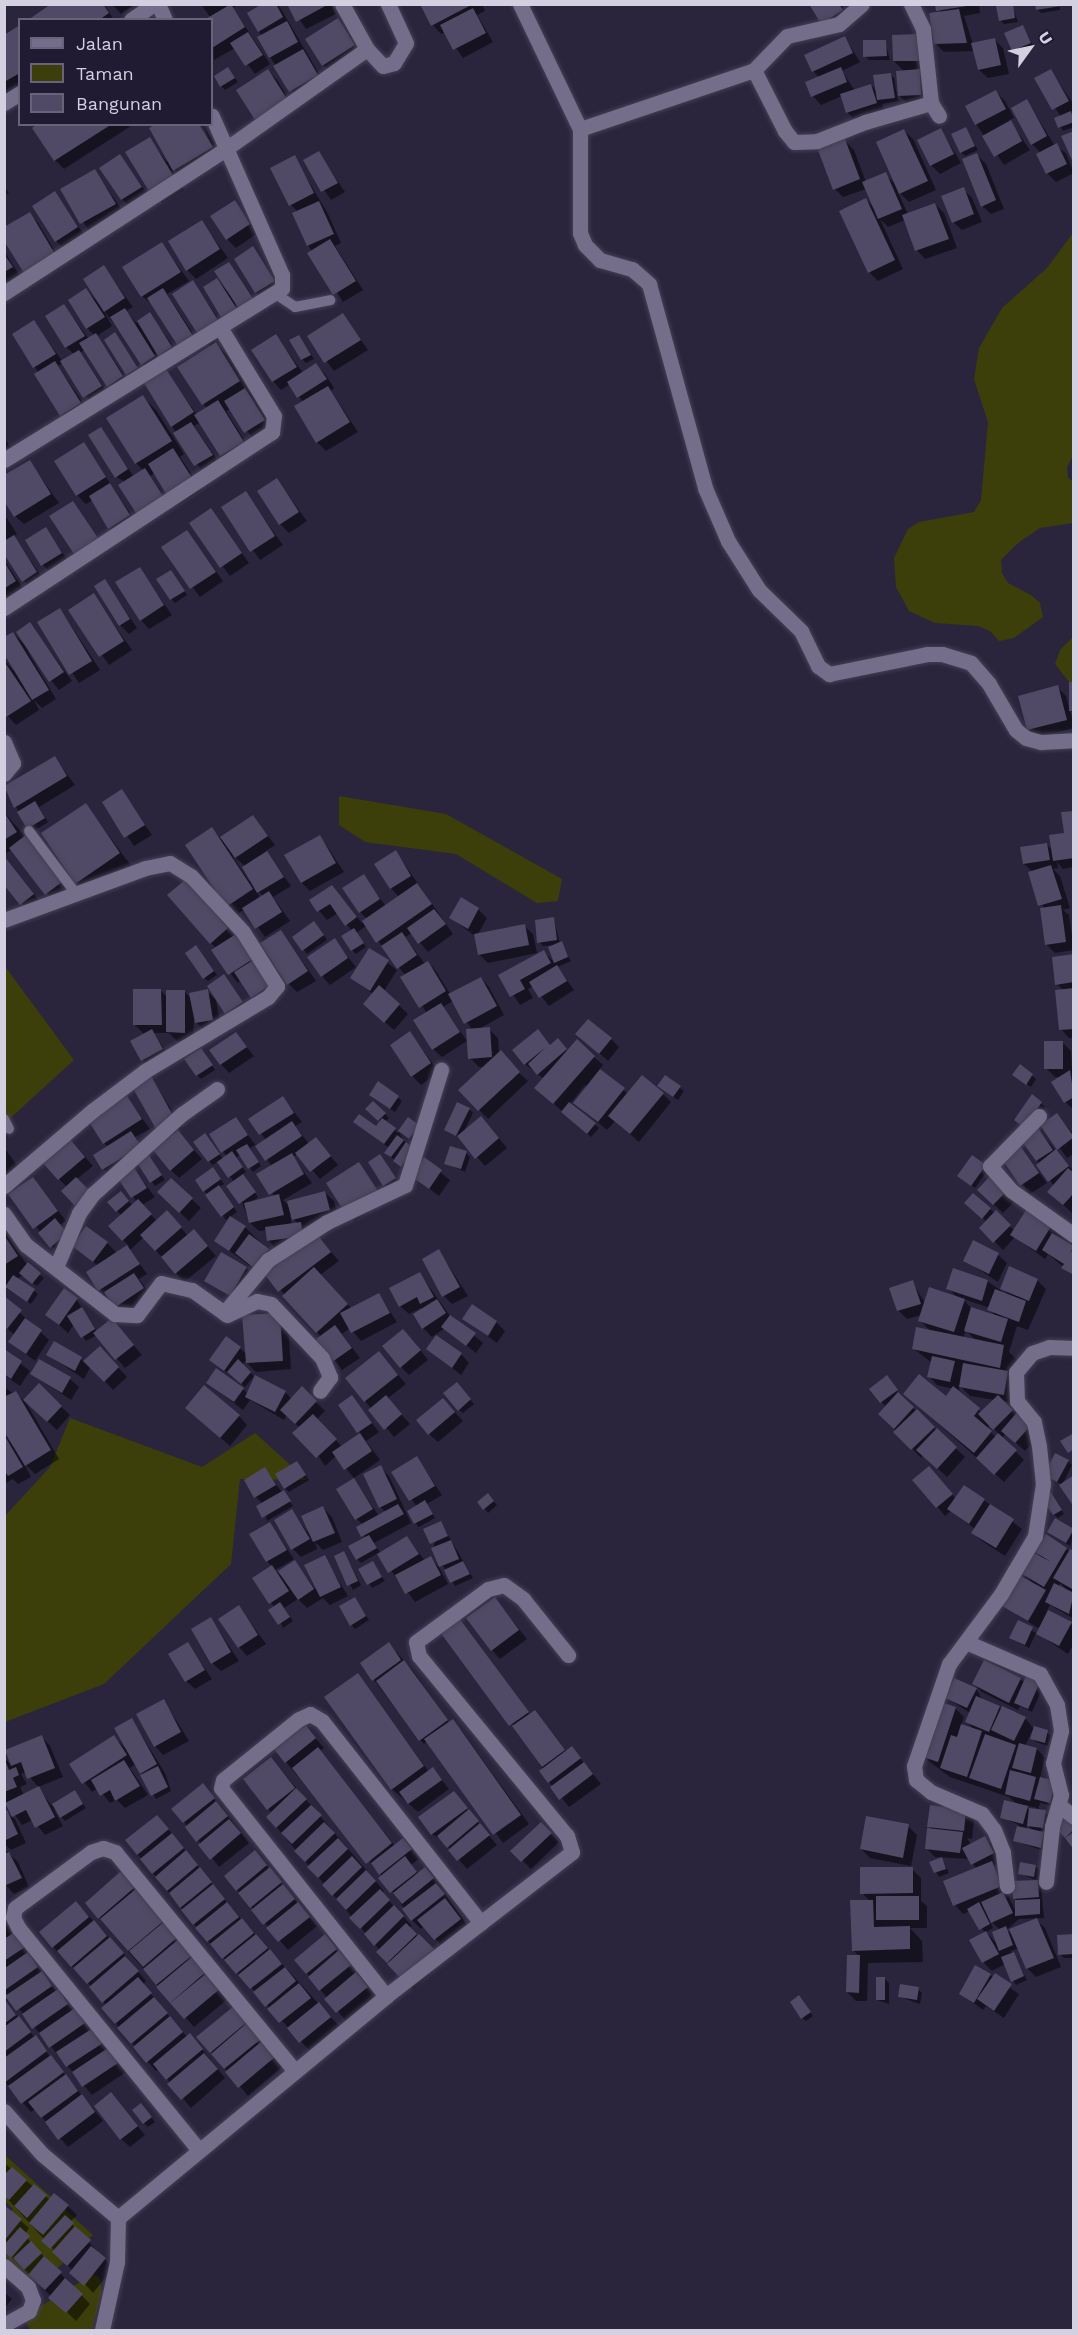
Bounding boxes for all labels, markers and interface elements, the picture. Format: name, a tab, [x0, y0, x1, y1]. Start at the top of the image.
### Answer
legend	[18, 18, 213, 126]
north arrow	[1000, 18, 1060, 78]
text: U	[1034, 28, 1057, 48]
text: Jalan	[76, 33, 123, 54]
text: Taman	[76, 63, 134, 84]
text: Bangunan	[76, 93, 162, 114]

